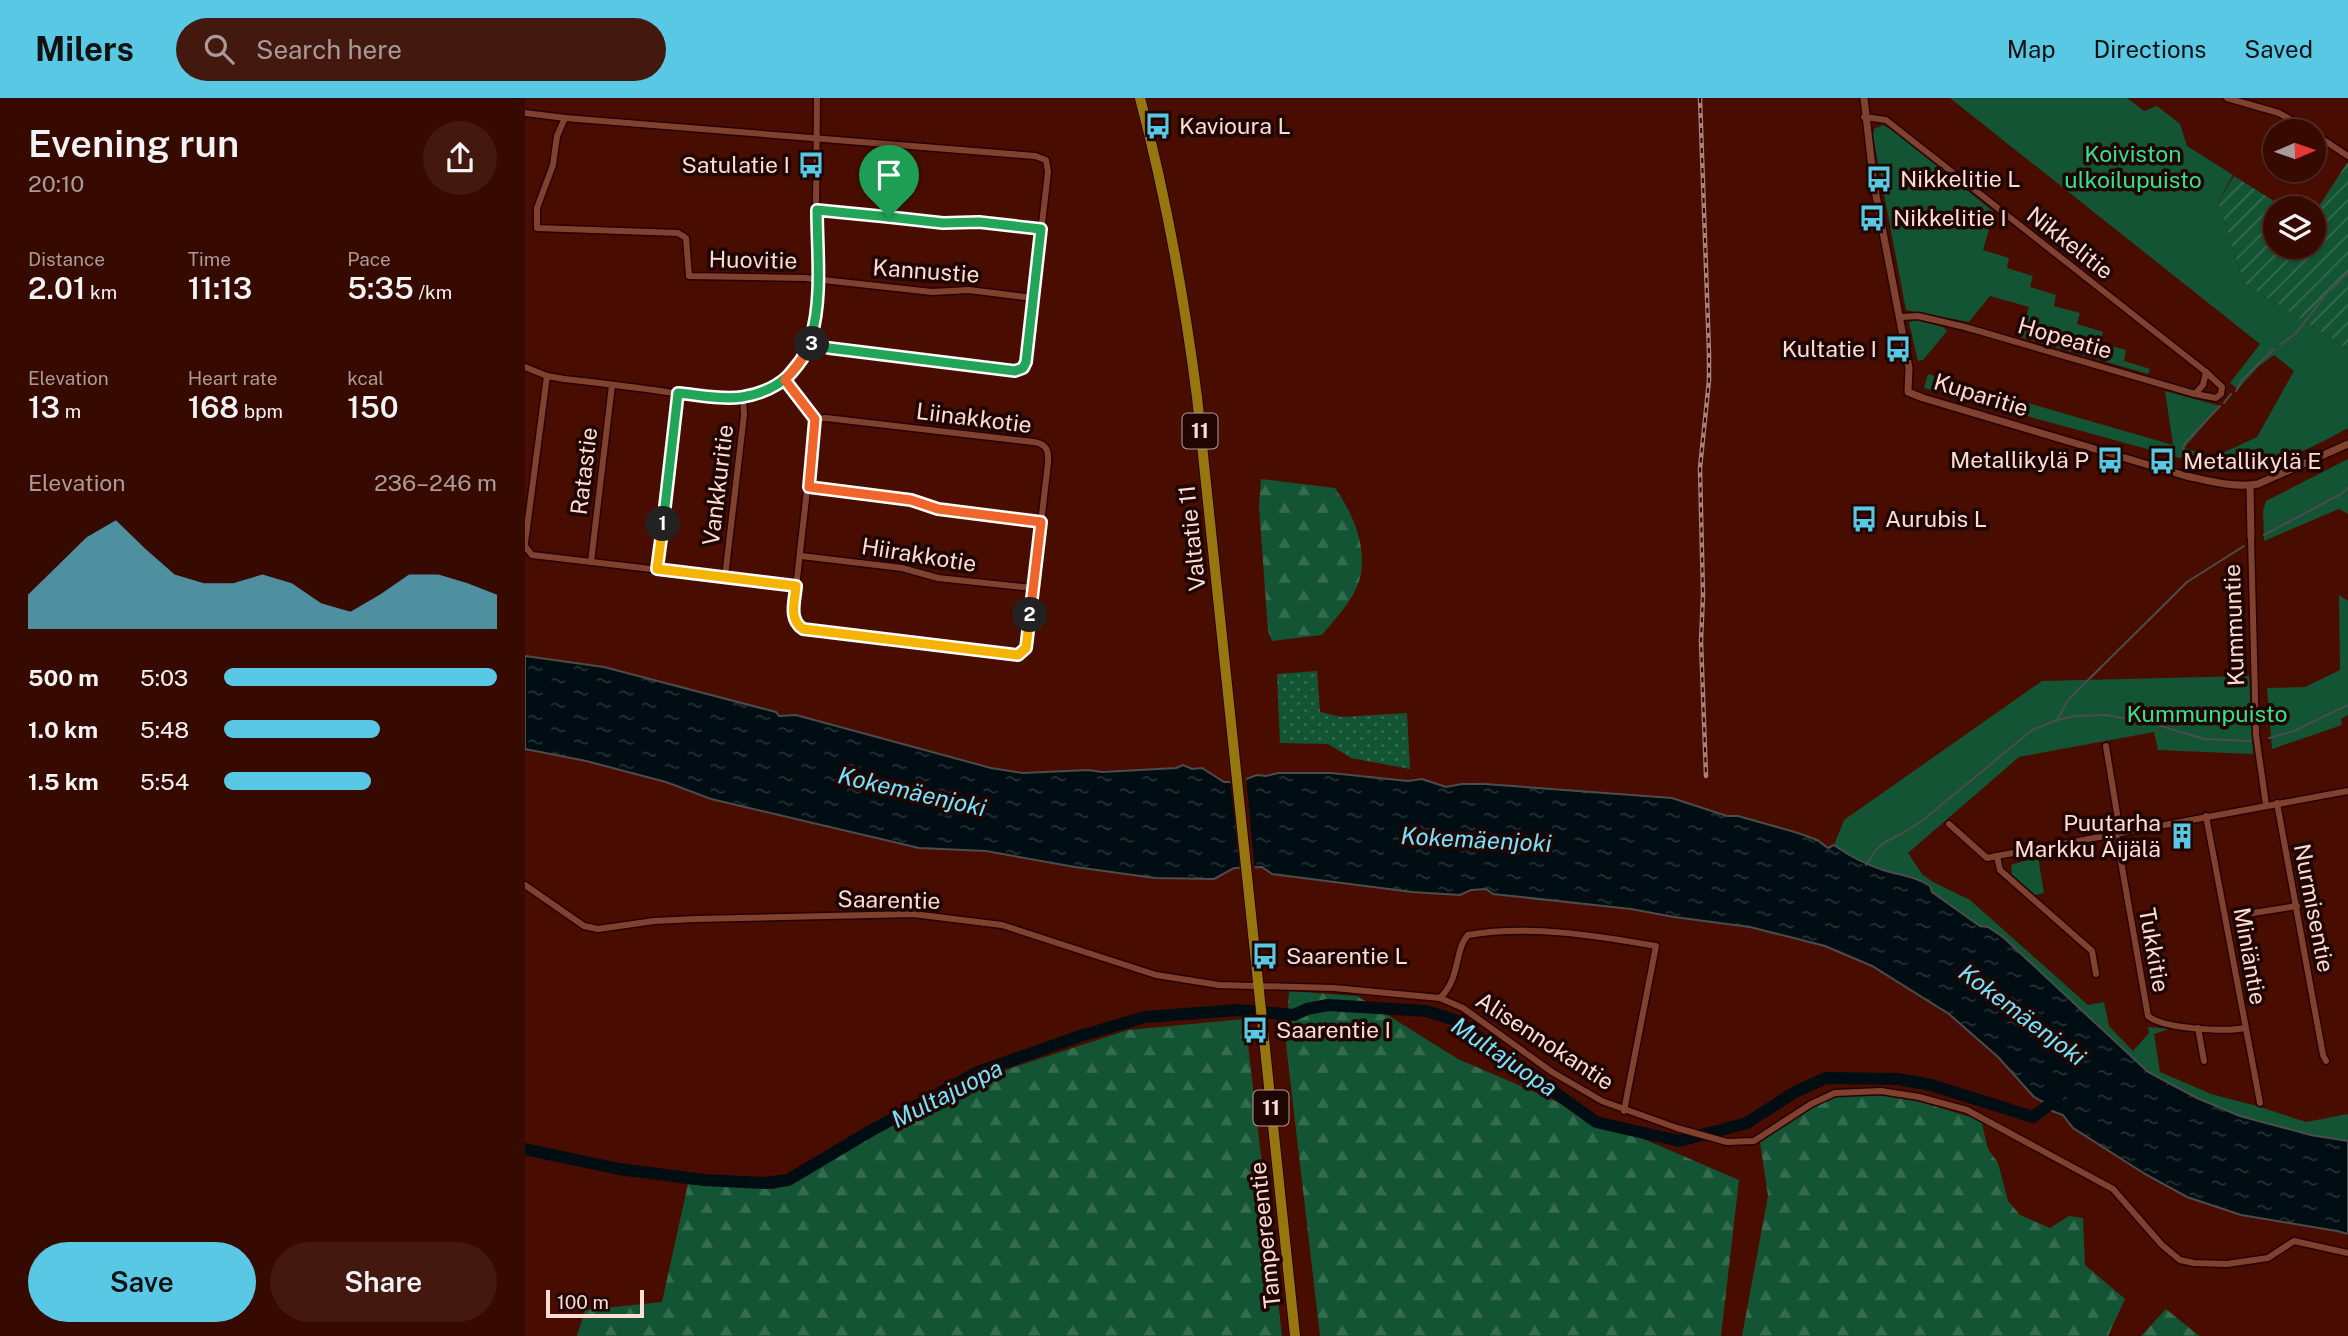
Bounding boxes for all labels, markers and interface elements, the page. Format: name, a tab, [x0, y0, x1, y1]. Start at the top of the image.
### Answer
search box	[176, 18, 666, 81]
text: Milers	[35, 30, 134, 68]
icon: search	[200, 30, 238, 68]
text: Search here	[256, 34, 402, 65]
text: Map	[2007, 35, 2056, 63]
text: Directions	[2094, 35, 2206, 63]
text: Saved	[2244, 35, 2313, 63]
bus stop icon: Kavioura L	[1143, 111, 1173, 141]
place label: Kavioura L	[1179, 112, 1291, 139]
north arrow	[2263, 119, 2326, 182]
map controls	[2263, 119, 2326, 259]
text: Evening run	[28, 121, 239, 166]
button: share	[423, 121, 497, 195]
park label: Koiviston ulkoilupuisto	[2064, 140, 2202, 193]
pin	[859, 145, 919, 217]
bus stop icon: Satulatie I	[796, 150, 826, 180]
place label: Satulatie I	[681, 151, 790, 178]
icon: arrive	[870, 156, 908, 194]
bus stop icon: Nikkelitie L	[1864, 164, 1894, 194]
place label: Nikkelitie L	[1900, 165, 2020, 192]
text: 20:10	[28, 170, 84, 197]
button: layers	[2263, 196, 2326, 259]
street label: Nikkelitie	[2022, 201, 2119, 285]
bus stop icon: Nikkelitie I	[1857, 203, 1887, 233]
place label: Nikkelitie I	[1893, 204, 2007, 231]
street label: Huovitie	[708, 245, 798, 274]
text: Distance	[28, 248, 105, 270]
text: Time	[188, 248, 231, 270]
text: Pace	[347, 248, 391, 270]
street label: Kannustie	[872, 253, 980, 288]
text: 2.01	[28, 270, 85, 306]
text: 11:13	[188, 270, 252, 306]
text: 5:35	[347, 270, 414, 306]
text: km	[85, 281, 117, 303]
text: /km	[414, 281, 452, 303]
street label: Hopeatie	[2015, 311, 2115, 364]
pin: 3	[795, 327, 829, 362]
text: 3	[805, 332, 818, 354]
bus stop icon: Kultatie I	[1883, 334, 1913, 364]
place label: Kultatie I	[1782, 335, 1877, 362]
text: Elevation	[28, 367, 109, 389]
text: Heart rate	[188, 367, 277, 389]
text: kcal	[347, 367, 384, 389]
street label: Kuparitie	[1931, 367, 2032, 422]
text: 13	[28, 389, 60, 425]
text: 168	[188, 389, 239, 425]
text: 150	[347, 389, 399, 425]
street label: Liinakkotie	[915, 397, 1033, 438]
text: m	[60, 400, 81, 422]
text: bpm	[239, 400, 283, 422]
road number: 11	[1183, 414, 1217, 448]
street label: Vankkuritie	[697, 423, 738, 547]
street label: Ratastie	[565, 426, 602, 516]
bus stop icon: Metallikylä P	[2095, 445, 2125, 475]
place label: Metallikylä P	[1950, 446, 2089, 473]
bus stop icon: Metallikylä E	[2147, 446, 2177, 476]
place label: Metallikylä E	[2183, 447, 2322, 474]
text: Elevation	[28, 469, 126, 496]
text: 236–246 m	[374, 469, 497, 496]
street label: Valtatie 11	[1173, 484, 1210, 592]
bus stop icon: Aurubis L	[1849, 504, 1879, 534]
place label: Aurubis L	[1885, 505, 1987, 532]
pin: 1	[645, 506, 681, 542]
text: 1	[658, 512, 667, 534]
street label: Hiirakkotie	[860, 532, 978, 577]
street label: Kummuntie	[2218, 563, 2249, 687]
pin: 2	[1013, 598, 1047, 632]
text: 2	[1023, 603, 1036, 625]
text: 500 m	[28, 664, 99, 691]
text: 5:03	[140, 664, 188, 691]
park label: Kummunpuisto	[2127, 700, 2287, 727]
text: 1.0 km	[28, 716, 98, 743]
text: 5:48	[140, 716, 189, 743]
water label: Kokemäenjoki	[835, 760, 989, 822]
text: 1.5 km	[28, 768, 99, 795]
text: 5:54	[140, 768, 189, 795]
place label: Puutarha Markku Äijälä	[2014, 809, 2161, 862]
water label: Kokemäenjoki	[1400, 821, 1552, 857]
building icon: Puutarha Markku Äijälä	[2167, 821, 2197, 851]
street label: Nurmisentie	[2289, 841, 2340, 975]
street label: Saarentie	[837, 885, 941, 914]
street label: Miniäntie	[2229, 905, 2272, 1007]
street label: Tukkitie	[2134, 906, 2175, 994]
bus stop icon: Saarentie L	[1250, 941, 1280, 971]
place label: Saarentie L	[1286, 942, 1408, 969]
water label: Kokemäenjoki	[1954, 958, 2091, 1071]
street label: Alisennokantie	[1471, 986, 1619, 1095]
water label: Multajuopa	[1446, 1011, 1563, 1102]
bus stop icon: Saarentie I	[1240, 1015, 1270, 1045]
place label: Saarentie I	[1276, 1016, 1391, 1043]
water label: Multajuopa	[886, 1053, 1007, 1133]
road number: 11	[1253, 1090, 1289, 1126]
street label: Tampereentie	[1243, 1161, 1286, 1310]
button: Save	[28, 1242, 256, 1322]
button: Share	[270, 1242, 497, 1322]
scale bar	[546, 1287, 644, 1319]
text: 100 m	[557, 1291, 609, 1313]

